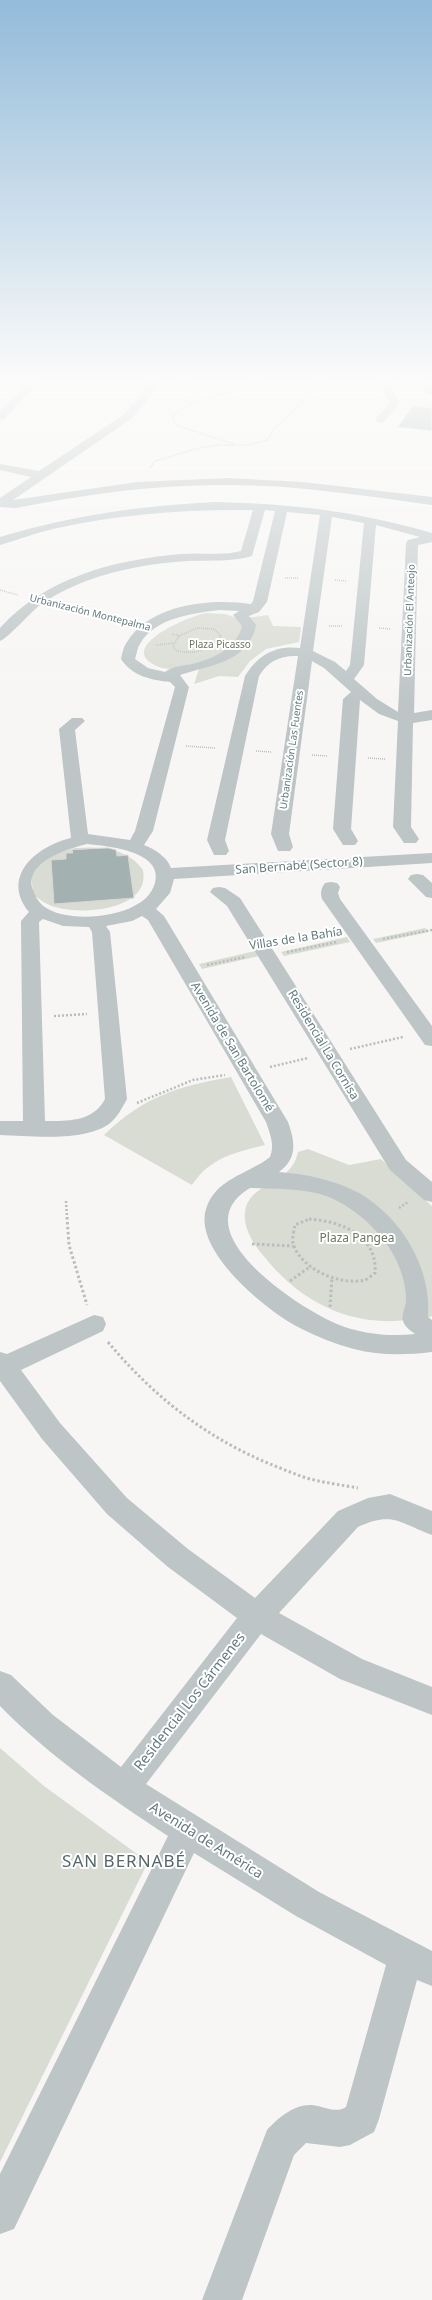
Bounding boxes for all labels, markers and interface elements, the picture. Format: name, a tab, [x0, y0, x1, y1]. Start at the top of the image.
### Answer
street label: Urbanización El Anteojo	[402, 564, 418, 676]
street label: Urbanización Montepalma	[28, 592, 152, 634]
park label: Plaza Picasso	[189, 639, 251, 651]
street label: Urbanización Las Fuentes	[278, 690, 306, 810]
street label: San Bernabé (Sector 8)	[235, 854, 363, 878]
street label: Villas de la Bahía	[248, 925, 344, 953]
street label: Avenida de San Bartolomé	[188, 980, 276, 1114]
street label: Residencial La Cornisa	[285, 988, 361, 1102]
park label: Plaza Pangea	[320, 1232, 394, 1246]
street label: Residencial Los Cármenes	[131, 1630, 249, 1774]
street label: Avenida de América	[146, 1799, 266, 1883]
district label: SAN BERNABÉ	[62, 1852, 186, 1872]

